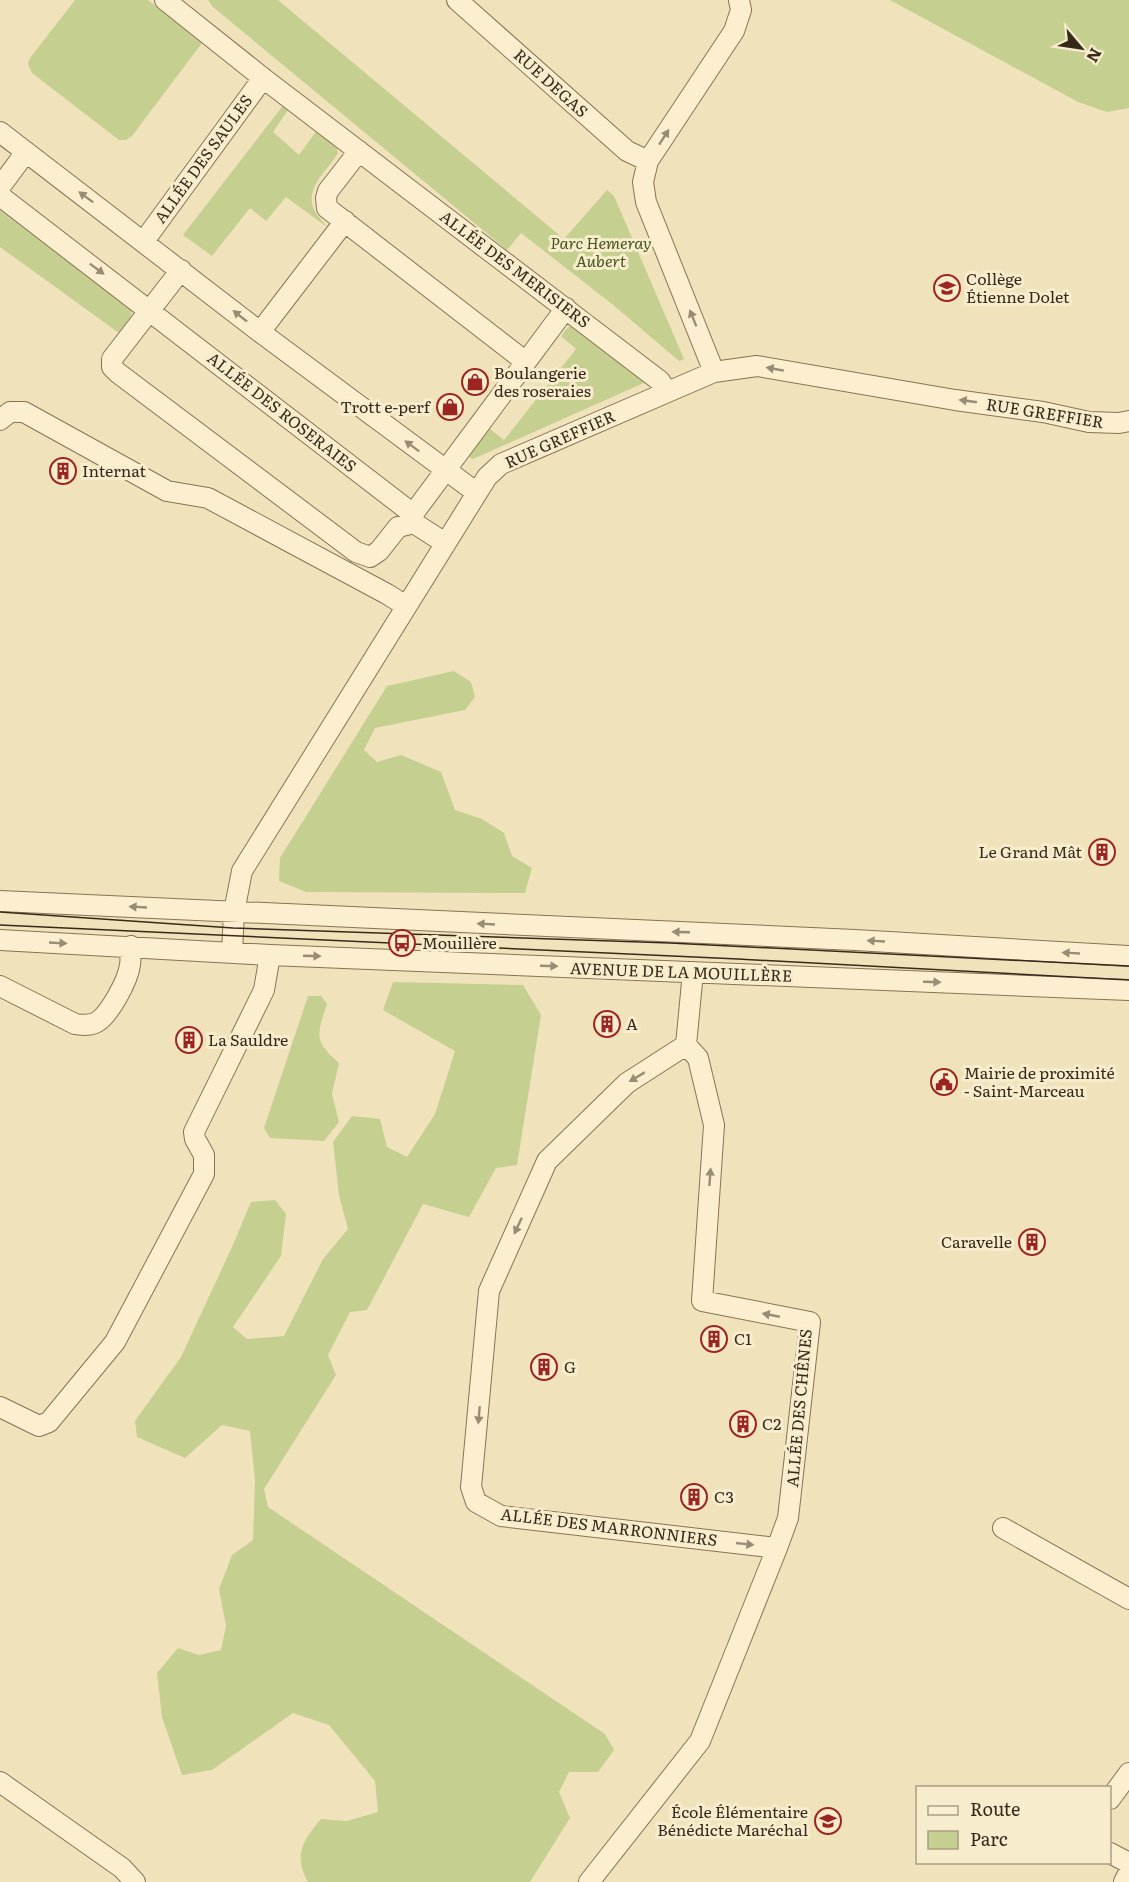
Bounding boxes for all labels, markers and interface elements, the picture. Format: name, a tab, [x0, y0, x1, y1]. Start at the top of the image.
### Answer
north arrow	[1051, 18, 1111, 78]
street label: RUE DEGAS	[509, 42, 594, 122]
text: N	[1081, 44, 1109, 67]
street label: ALLÉE DES SAULES	[147, 89, 257, 228]
one-way arrow	[658, 130, 670, 146]
one-way arrow	[78, 191, 94, 203]
street label: ALLÉE DES MERISIERS	[435, 204, 596, 333]
park label: Parc Hemeray Aubert	[550, 230, 652, 272]
one-way arrow	[89, 263, 104, 275]
place label: Collège Étienne Dolet	[966, 266, 1070, 308]
school or university icon: Collège Étienne Dolet	[932, 273, 962, 303]
one-way arrow	[687, 308, 697, 326]
one-way arrow	[232, 310, 248, 323]
street label: ALLÉE DES ROSERAIES	[203, 345, 362, 477]
place label: Boulangerie des roseraies	[494, 360, 591, 402]
one-way arrow	[766, 364, 785, 373]
shop icon: Boulangerie des roseraies	[460, 367, 490, 397]
street label: RUE GREFFIER	[985, 391, 1106, 433]
shop icon: Trott e-perf	[435, 392, 465, 422]
place label: Trott e-perf	[340, 394, 432, 418]
one-way arrow	[958, 397, 977, 406]
street label: RUE GREFFIER	[500, 403, 619, 473]
one-way arrow	[405, 441, 420, 453]
building icon: Internat	[48, 456, 78, 486]
place label: Internat	[82, 458, 146, 482]
building icon: Le Grand Mât	[1087, 837, 1117, 867]
place label: Le Grand Mât	[978, 839, 1083, 863]
one-way arrow	[128, 903, 147, 912]
one-way arrow	[477, 919, 496, 928]
bus stop icon: Mouillère	[387, 928, 417, 958]
one-way arrow	[672, 928, 691, 937]
place label: Mouillère	[422, 930, 497, 954]
one-way arrow	[866, 936, 885, 945]
one-way arrow	[49, 938, 68, 947]
one-way arrow	[1061, 948, 1080, 957]
one-way arrow	[302, 952, 321, 961]
street label: AVENUE DE LA MOUILLÈRE	[570, 955, 793, 987]
one-way arrow	[539, 962, 558, 971]
one-way arrow	[923, 977, 942, 987]
building icon: A	[592, 1009, 622, 1039]
place label: A	[626, 1011, 638, 1035]
building icon: La Sauldre	[174, 1025, 204, 1055]
place label: La Sauldre	[208, 1027, 288, 1051]
place label: Mairie de proximité - Saint-Marceau	[964, 1060, 1115, 1102]
public building icon: Mairie de proximité - Saint-Marceau	[929, 1067, 959, 1097]
one-way arrow	[629, 1071, 645, 1082]
one-way arrow	[706, 1168, 715, 1187]
one-way arrow	[513, 1217, 522, 1234]
building icon: Caravelle	[1017, 1227, 1047, 1257]
place label: Caravelle	[941, 1229, 1012, 1253]
one-way arrow	[761, 1310, 780, 1319]
building icon: C1	[699, 1324, 729, 1354]
place label: C1	[734, 1326, 752, 1350]
street label: ALLÉE DES CHÊNES	[779, 1328, 817, 1488]
building icon: G	[529, 1352, 559, 1382]
place label: G	[564, 1354, 576, 1378]
one-way arrow	[474, 1405, 484, 1424]
building icon: C2	[728, 1409, 758, 1439]
place label: C2	[762, 1411, 781, 1435]
building icon: C3	[679, 1482, 709, 1512]
place label: C3	[714, 1484, 734, 1508]
street label: ALLÉE DES MARRONNIERS	[499, 1501, 719, 1551]
one-way arrow	[735, 1539, 754, 1549]
legend	[916, 1786, 1111, 1864]
text: Route	[970, 1795, 1020, 1822]
place label: École Élémentaire Bénédicte Maréchal	[657, 1799, 808, 1841]
school or university icon: École Élémentaire Bénédicte Maréchal	[813, 1806, 843, 1836]
text: Parc	[970, 1825, 1008, 1852]

